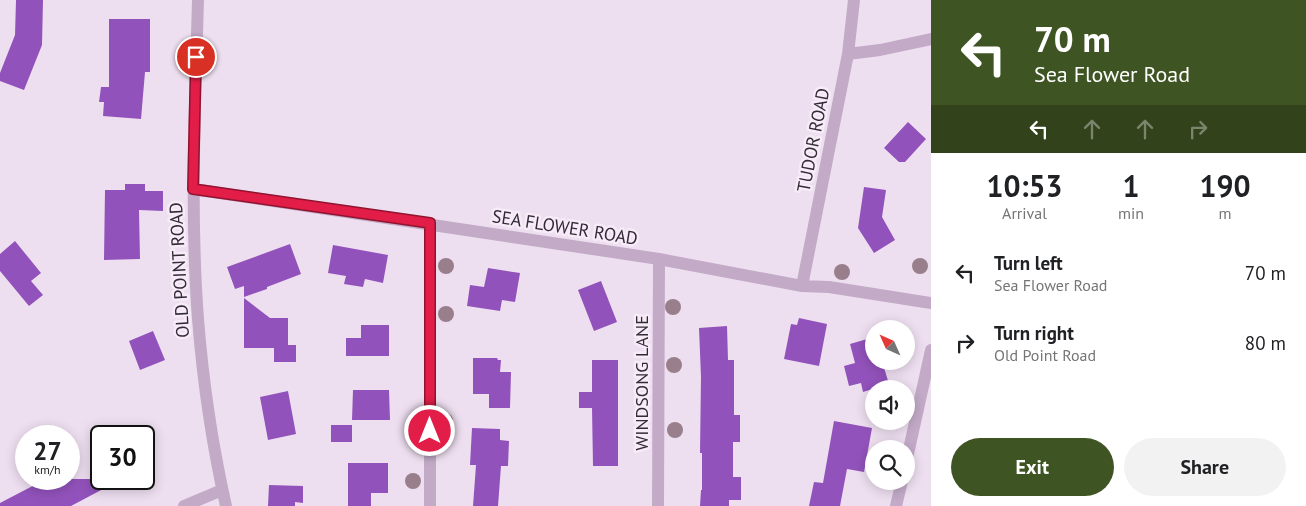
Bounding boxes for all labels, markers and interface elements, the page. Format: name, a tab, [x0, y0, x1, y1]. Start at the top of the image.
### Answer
text: 70 m	[1034, 16, 1111, 62]
icon: left	[951, 20, 1016, 85]
pin	[175, 36, 217, 78]
icon: arrive	[182, 43, 210, 71]
text: Sea Flower Road	[1034, 60, 1190, 88]
street label: TUDOR ROAD	[792, 86, 834, 194]
icon: left	[1025, 115, 1053, 143]
icon: ahead	[1078, 115, 1106, 143]
icon: ahead	[1131, 115, 1159, 143]
icon: right	[1184, 115, 1212, 143]
text: 10:53	[986, 166, 1063, 205]
text: 1	[1123, 166, 1140, 205]
text: 190	[1199, 166, 1251, 205]
street label: OLD POINT ROAD	[164, 202, 194, 338]
text: Arrival	[1002, 203, 1047, 223]
text: min	[1118, 203, 1144, 223]
text: m	[1219, 203, 1232, 223]
street label: SEA FLOWER ROAD	[490, 204, 640, 250]
text: Turn left	[994, 251, 1063, 275]
icon: left	[951, 259, 979, 287]
text: 70 m	[1245, 261, 1286, 285]
text: Sea Flower Road	[994, 275, 1107, 295]
street label: WINDSONG LANE	[630, 315, 653, 451]
north arrow	[865, 320, 915, 370]
map controls	[865, 320, 915, 490]
text: Turn right	[994, 321, 1074, 345]
icon: right	[951, 329, 979, 357]
text: 80 m	[1245, 331, 1286, 355]
text: Old Point Road	[994, 345, 1096, 365]
button: sound	[865, 380, 915, 430]
position arrow	[403, 404, 455, 456]
speed limit sign: 30	[90, 425, 155, 490]
text: 27	[33, 435, 62, 467]
button: Exit	[951, 438, 1114, 496]
button: Share	[1124, 438, 1286, 496]
button: search	[865, 440, 915, 490]
text: km/h	[34, 462, 61, 477]

